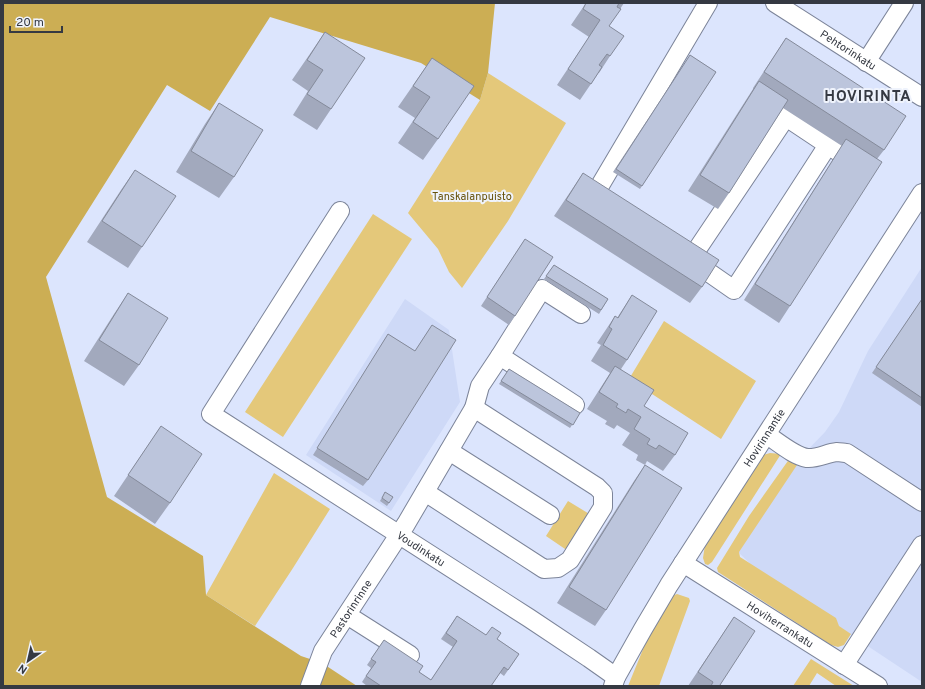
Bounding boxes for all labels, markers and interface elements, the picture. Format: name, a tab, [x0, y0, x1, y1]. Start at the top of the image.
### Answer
scale bar	[10, 8, 62, 34]
text: 20 m	[16, 15, 44, 31]
street label: Pehtorinkatu	[817, 28, 878, 74]
district label: HOVIRINTA	[824, 88, 912, 107]
park label: Tanskalanpuisto	[432, 190, 512, 204]
street label: Hovirinnantie	[741, 406, 789, 470]
street label: Voudinkatu	[394, 529, 447, 570]
street label: Pastorinrinne	[327, 577, 376, 641]
street label: Hoviherrankatu	[744, 599, 816, 651]
north arrow	[8, 641, 48, 681]
text: N	[16, 660, 30, 676]

